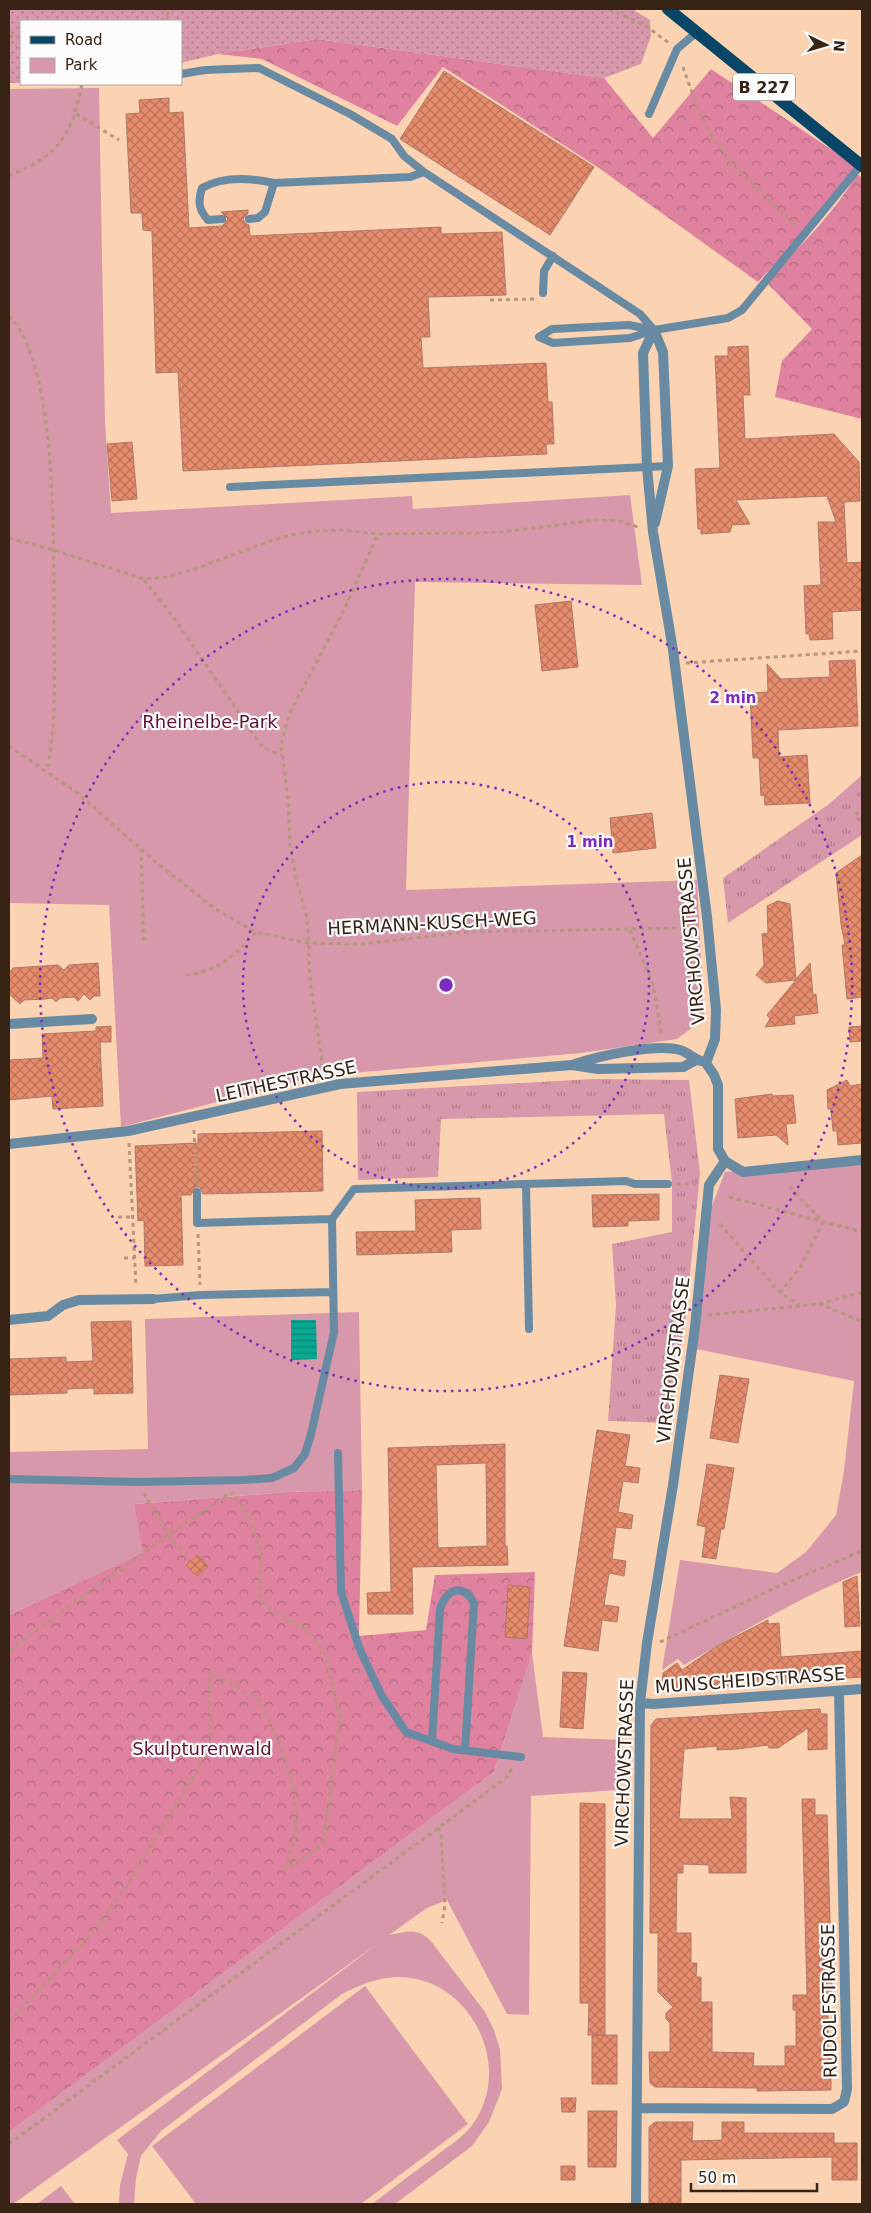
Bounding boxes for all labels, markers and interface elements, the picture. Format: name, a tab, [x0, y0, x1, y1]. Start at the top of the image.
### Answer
legend	[20, 20, 182, 85]
north arrow	[801, 20, 851, 70]
text: Road	[65, 31, 103, 49]
text: N	[830, 40, 847, 53]
text: Park	[65, 56, 98, 74]
road number: B 227	[733, 74, 795, 100]
text: 2 min	[709, 689, 757, 707]
park label: Rheinelbe-Park	[142, 711, 278, 732]
text: 1 min	[566, 833, 614, 851]
street label: VIRCHOWSTRASSE	[673, 856, 709, 1026]
street label: HERMANN-KUSCH-WEG	[327, 907, 537, 939]
centre of rings	[437, 976, 455, 994]
street label: LEITHESTRASSE	[214, 1056, 358, 1106]
street label: VIRCHOWSTRASSE	[652, 1275, 694, 1445]
street label: MUNSCHEIDSTRASSE	[654, 1663, 846, 1697]
street label: VIRCHOWSTRASSE	[611, 1679, 637, 1847]
park label: Skulpturenwald	[132, 1738, 272, 1759]
street label: RUDOLFSTRASSE	[817, 1924, 841, 2078]
scale bar	[691, 2160, 817, 2192]
text: 50 m	[698, 2169, 736, 2187]

